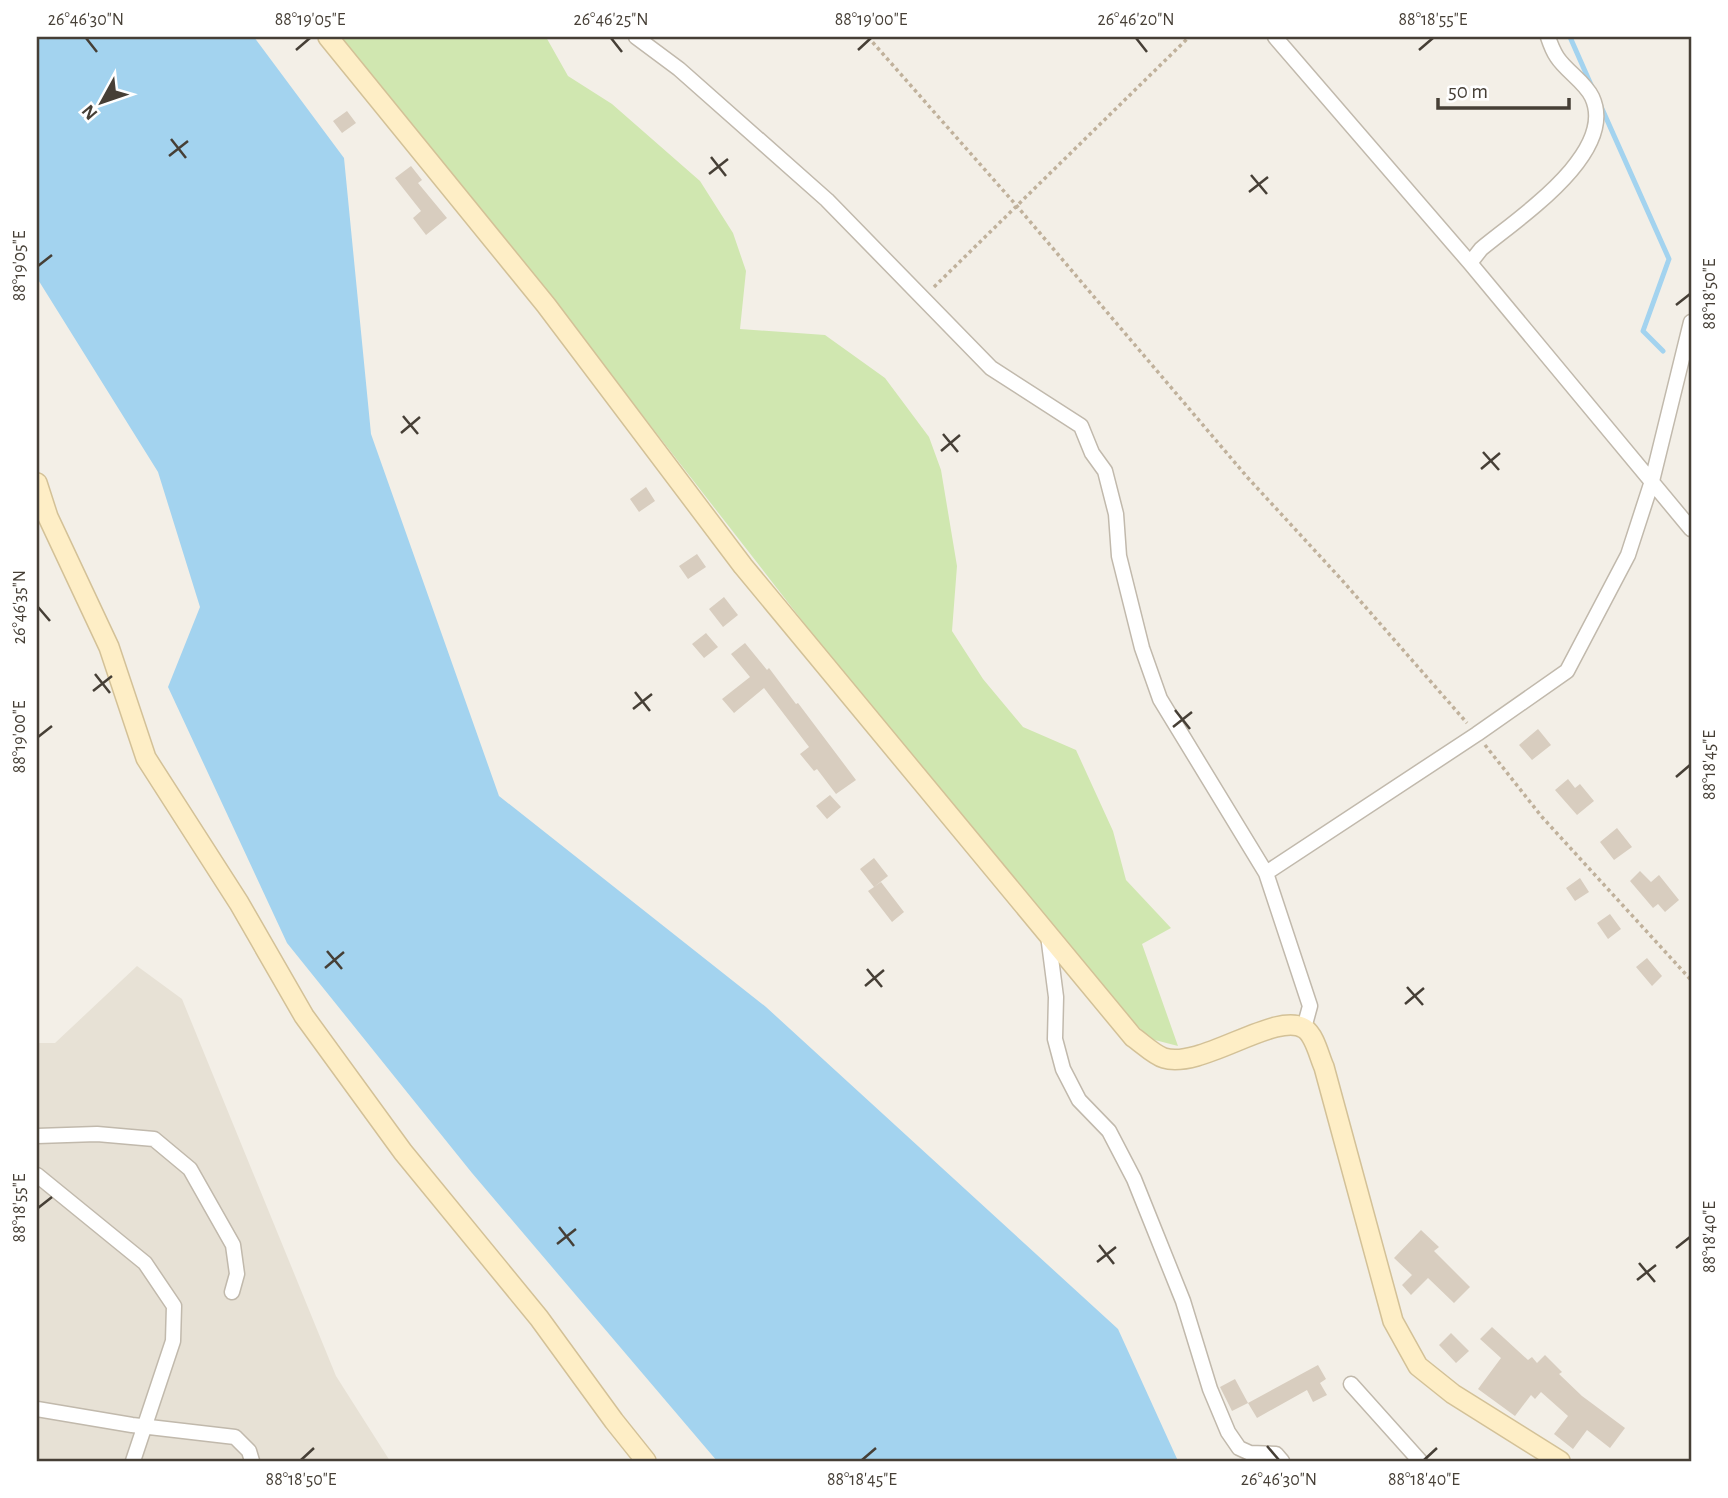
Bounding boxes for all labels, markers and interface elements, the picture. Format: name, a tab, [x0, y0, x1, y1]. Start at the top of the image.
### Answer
text: 26°46'30"N	[48, 11, 124, 29]
text: 88°19'05"E	[275, 11, 346, 29]
text: 26°46'25"N	[573, 11, 649, 29]
text: 88°19'00"E	[835, 11, 908, 29]
text: 26°46'20"N	[1097, 11, 1175, 29]
text: 88°18'55"E	[1399, 11, 1468, 29]
north arrow	[66, 66, 136, 136]
scale bar	[1438, 66, 1569, 110]
text: 50 m	[1448, 81, 1488, 102]
text: N	[79, 101, 102, 123]
text: 88°19'05"E	[11, 230, 29, 301]
text: 88°18'50"E	[1701, 258, 1719, 329]
text: 26°46'35"N	[11, 570, 29, 644]
text: 88°19'00"E	[11, 700, 29, 773]
text: 88°18'45"E	[1701, 730, 1719, 800]
text: 88°18'55"E	[11, 1173, 29, 1242]
text: 88°18'40"E	[1701, 1201, 1719, 1273]
text: 88°18'50"E	[266, 1471, 337, 1489]
text: 88°18'45"E	[827, 1471, 897, 1489]
text: 26°46'30"N	[1241, 1471, 1317, 1489]
text: 88°18'40"E	[1388, 1471, 1460, 1489]

